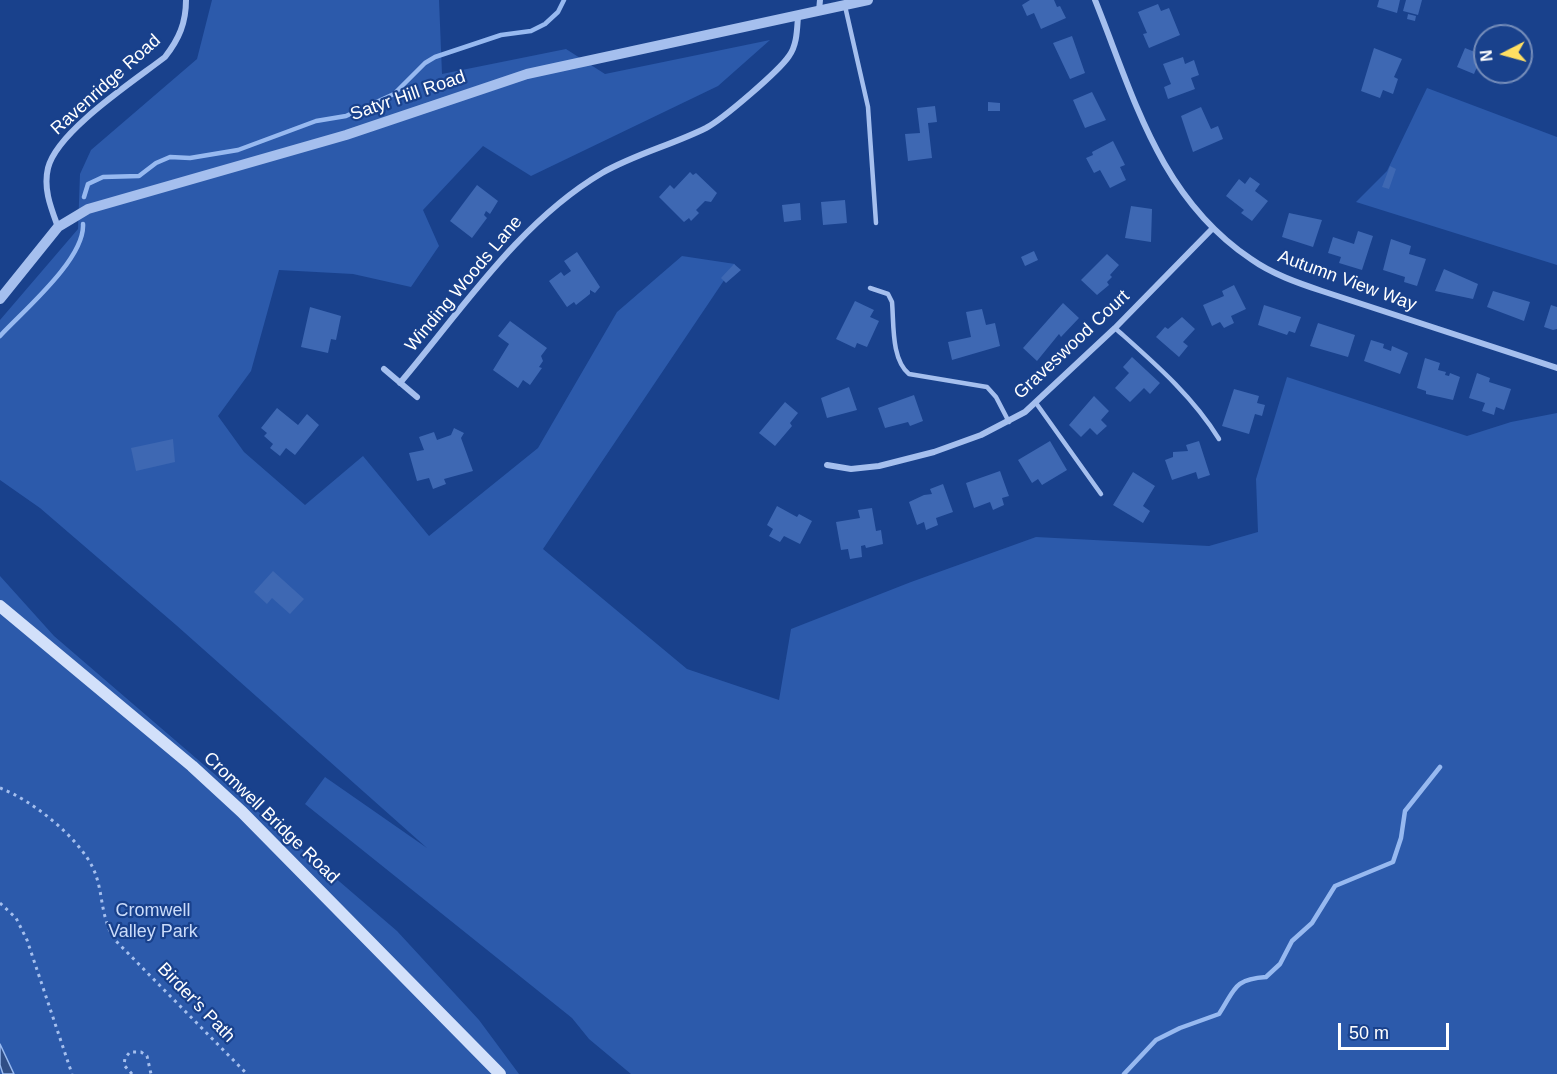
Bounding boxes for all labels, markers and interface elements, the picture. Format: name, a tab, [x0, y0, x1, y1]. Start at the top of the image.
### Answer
north arrow	[1473, 24, 1533, 84]
street label: Ravenridge Road	[47, 30, 165, 140]
text: N	[1478, 49, 1496, 62]
street label: Satyr Hill Road	[348, 66, 468, 126]
street label: Winding Woods Lane	[401, 212, 527, 356]
street label: Autumn View Way	[1275, 246, 1419, 316]
street label: Graveswood Court	[1010, 286, 1134, 404]
street label: Cromwell Bridge Road	[199, 748, 343, 888]
park label: Cromwell Valley Park	[108, 900, 198, 942]
street label: Birder's Path	[153, 959, 239, 1047]
scale bar	[1341, 1011, 1452, 1049]
text: 50 m	[1349, 1023, 1389, 1043]

